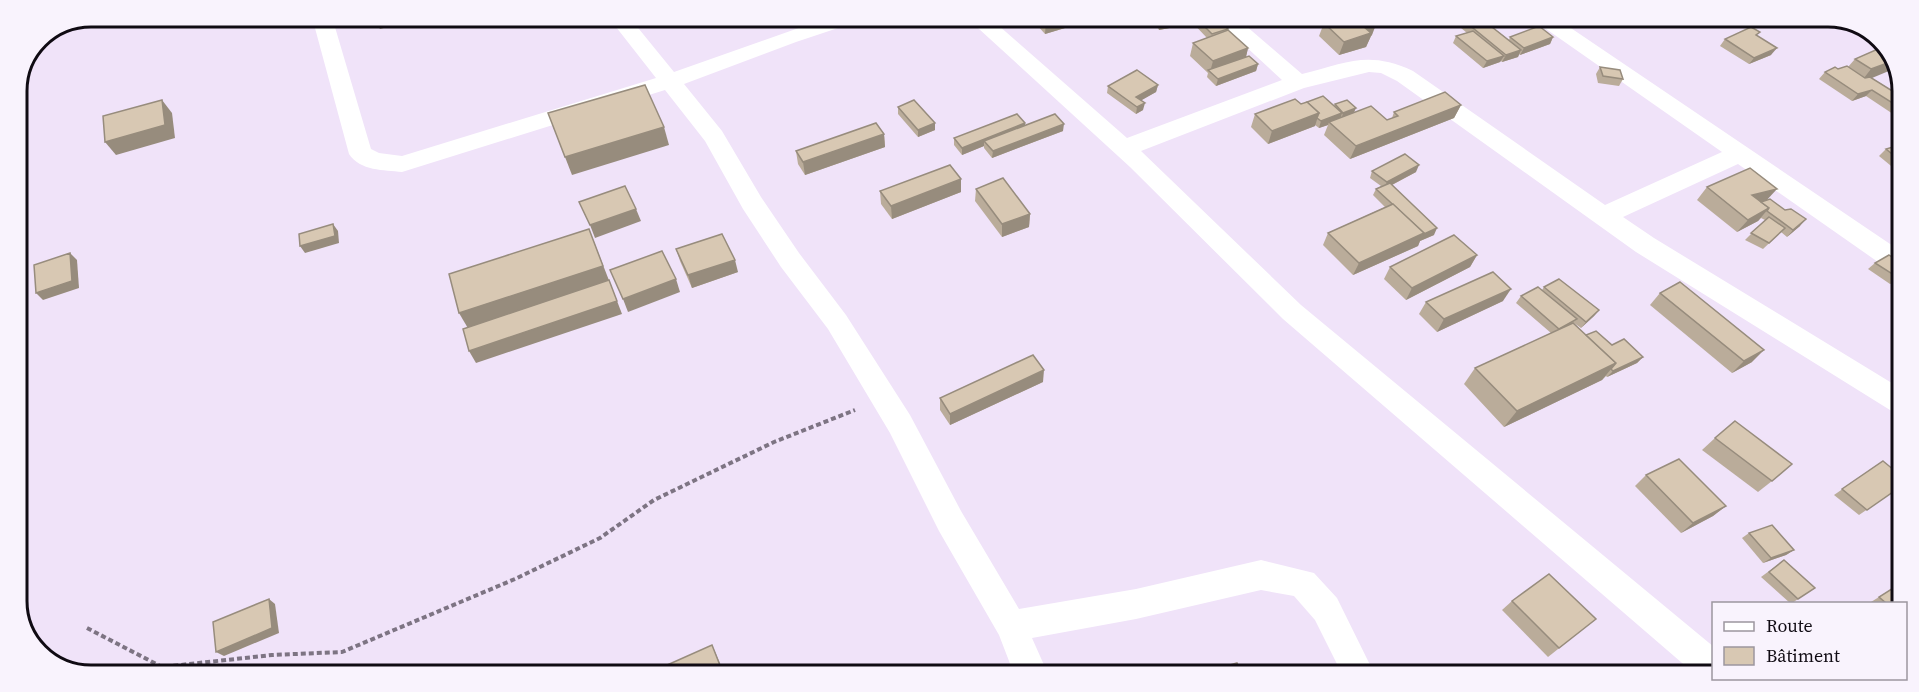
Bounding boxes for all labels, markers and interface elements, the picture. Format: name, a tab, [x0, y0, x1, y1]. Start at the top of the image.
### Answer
legend	[1712, 602, 1907, 680]
text: Route	[1766, 613, 1813, 638]
text: Bâtiment	[1766, 643, 1840, 668]

